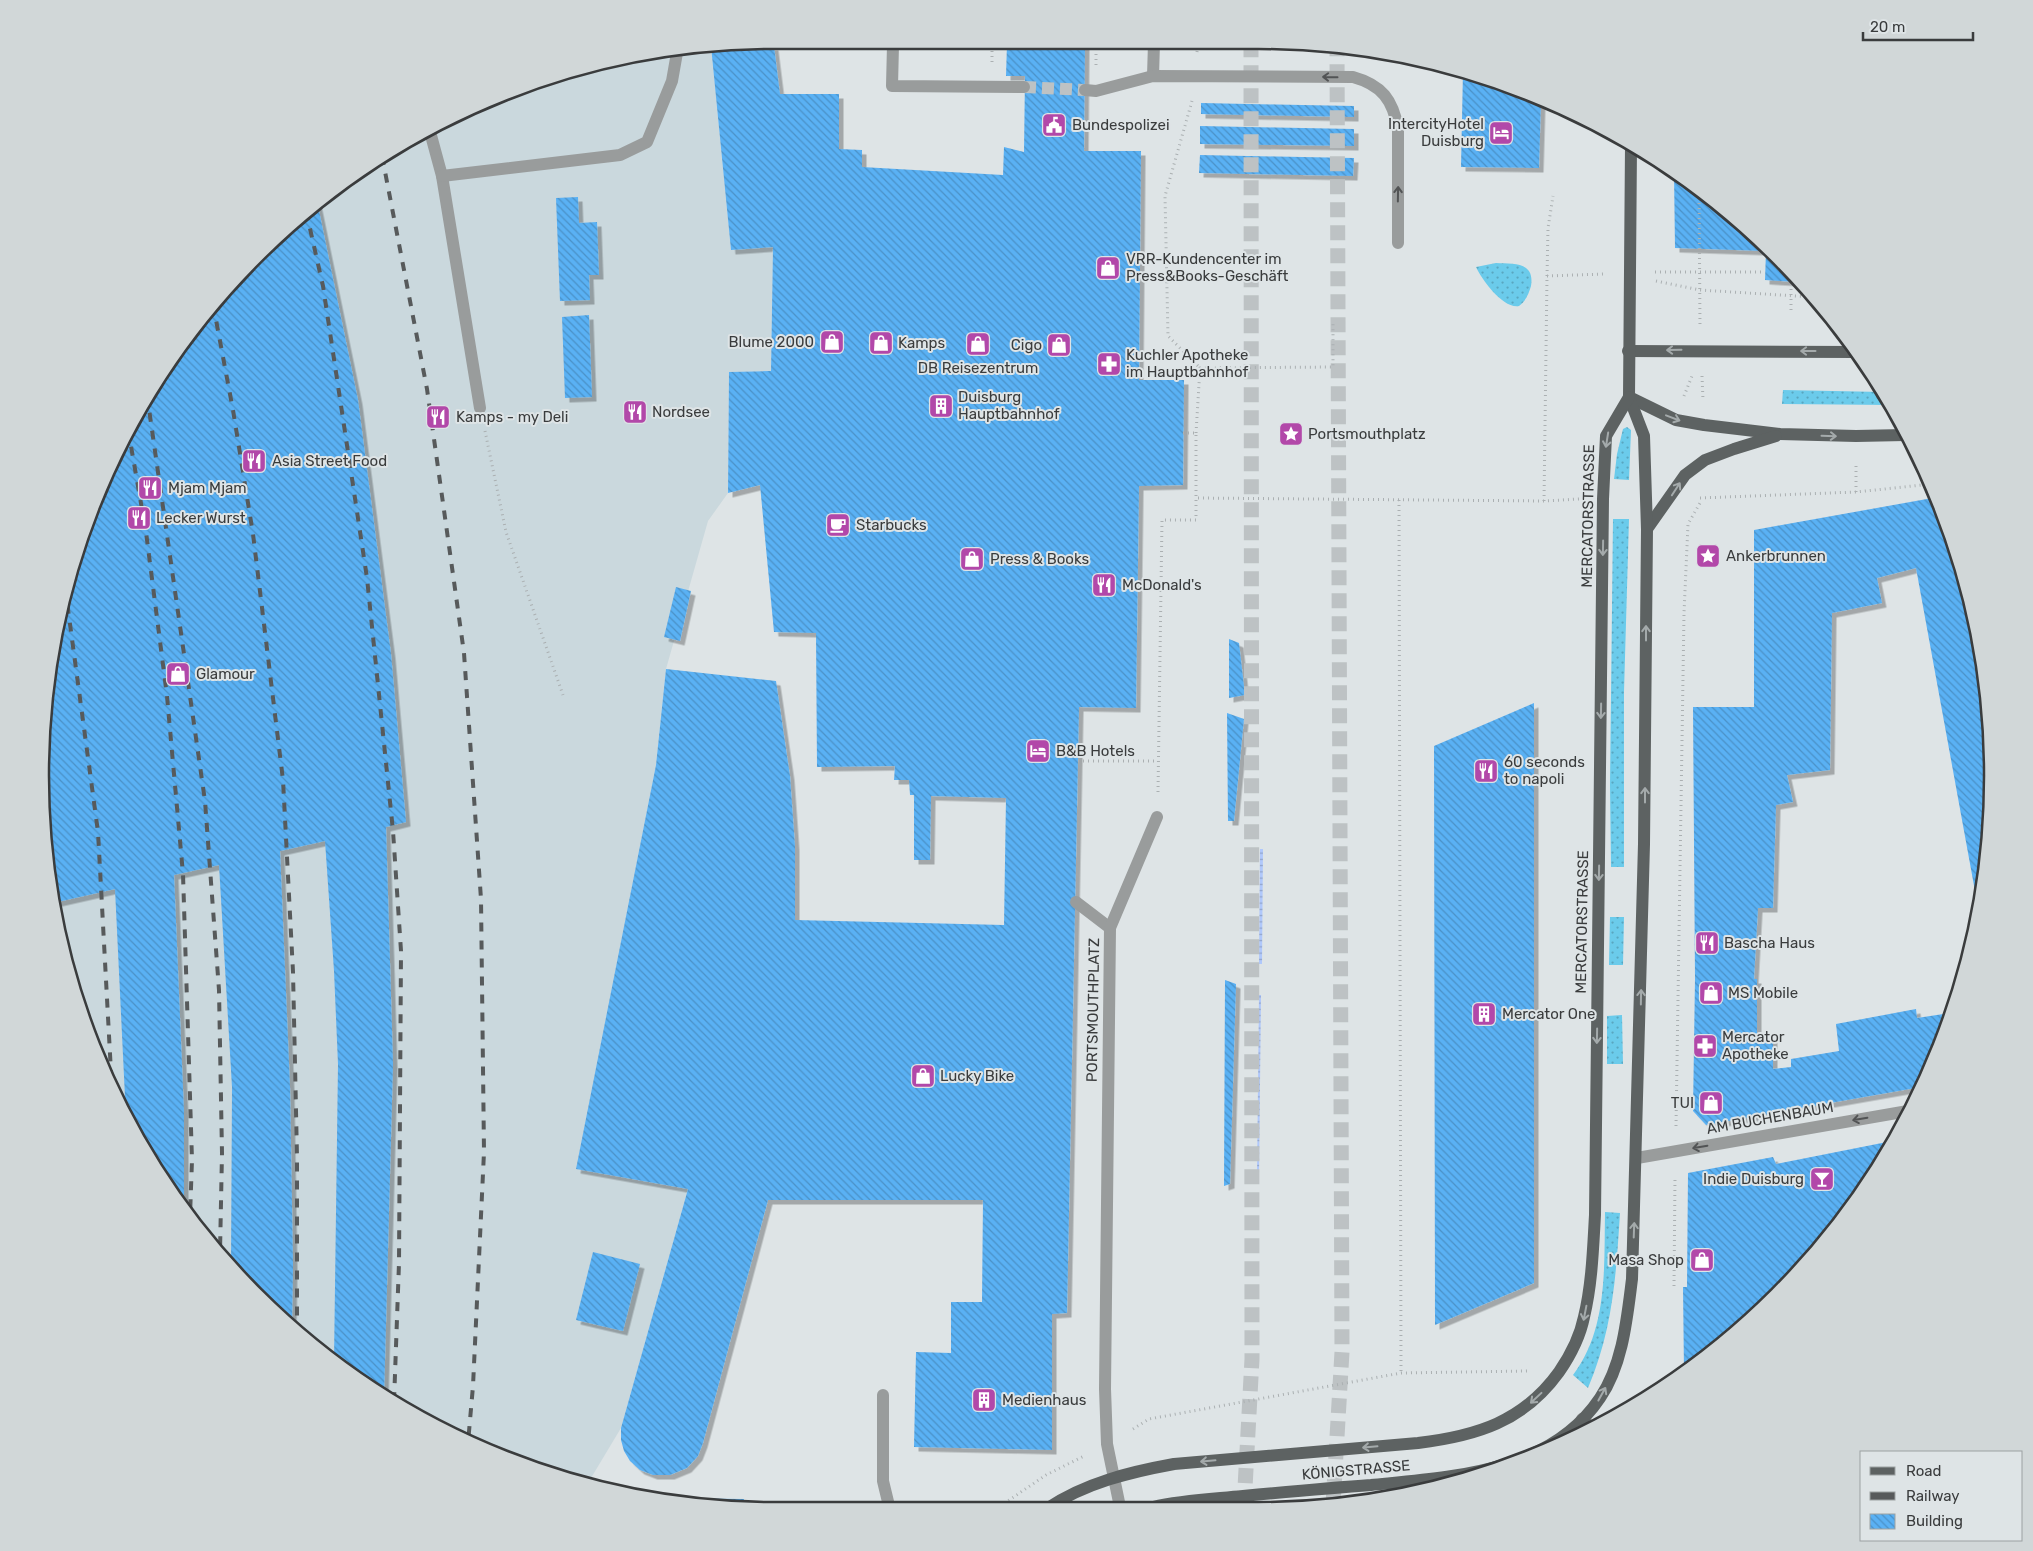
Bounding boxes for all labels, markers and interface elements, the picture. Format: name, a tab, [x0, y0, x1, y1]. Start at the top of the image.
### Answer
scale bar	[1863, 10, 1973, 42]
text: 20 m	[1870, 18, 1905, 36]
one-way arrow	[1322, 72, 1338, 82]
public building icon: Bundespolizei	[1041, 112, 1067, 138]
place label: IntercityHotel Duisburg	[1388, 115, 1484, 150]
place label: Bundespolizei	[1072, 116, 1170, 134]
hotel icon: IntercityHotel Duisburg	[1488, 120, 1514, 146]
one-way arrow	[1393, 186, 1403, 202]
place label: VRR-Kundencenter im Press&Books-Geschäft	[1126, 250, 1289, 285]
shop icon: VRR-Kundencenter im Press&Books-Geschäft	[1095, 255, 1121, 281]
shop icon: Blume 2000	[819, 329, 845, 355]
shop icon: Kamps	[868, 330, 894, 356]
shop icon: DB Reisezentrum	[965, 331, 991, 357]
shop icon: Cigo	[1046, 332, 1072, 358]
place label: Blume 2000	[729, 333, 814, 351]
place label: Kamps	[898, 334, 945, 352]
place label: Cigo	[1011, 336, 1042, 354]
one-way arrow	[1666, 345, 1682, 355]
place label: Kuchler Apotheke im Hauptbahnhof	[1126, 346, 1249, 381]
one-way arrow	[1800, 347, 1816, 356]
pharmacy icon: Kuchler Apotheke im Hauptbahnhof	[1096, 351, 1122, 377]
place label: DB Reisezentrum	[918, 359, 1038, 377]
place label: Duisburg Hauptbahnhof	[958, 388, 1060, 423]
building icon: Duisburg Hauptbahnhof	[928, 393, 954, 419]
restaurant icon: Nordsee	[622, 399, 648, 425]
place label: Nordsee	[652, 403, 710, 421]
restaurant icon: Kamps - my Deli	[425, 404, 451, 430]
place label: Kamps - my Deli	[456, 408, 568, 426]
one-way arrow	[1665, 414, 1680, 423]
place icon: Portsmouthplatz	[1278, 421, 1304, 447]
place label: Portsmouthplatz	[1308, 425, 1426, 443]
one-way arrow	[1821, 431, 1837, 440]
one-way arrow	[1601, 432, 1611, 448]
street label: MERCATORSTRASSE	[1578, 444, 1598, 588]
restaurant icon: Asia Street Food	[241, 448, 267, 474]
place label: Asia Street Food	[272, 452, 387, 470]
restaurant icon: Mjam Mjam	[137, 475, 163, 501]
place label: Mjam Mjam	[168, 479, 247, 497]
one-way arrow	[1671, 483, 1681, 497]
restaurant icon: Lecker Wurst	[126, 505, 152, 531]
place label: Lecker Wurst	[156, 509, 246, 527]
cafe icon: Starbucks	[825, 512, 851, 538]
place label: Starbucks	[856, 516, 927, 534]
one-way arrow	[1598, 540, 1608, 556]
place icon: Ankerbrunnen	[1695, 543, 1721, 569]
shop icon: Press & Books	[959, 546, 985, 572]
place label: Ankerbrunnen	[1726, 547, 1826, 565]
place label: Press & Books	[990, 550, 1089, 568]
restaurant icon: McDonald's	[1091, 572, 1117, 598]
place label: McDonald's	[1122, 576, 1202, 594]
one-way arrow	[1641, 625, 1651, 641]
shop icon: Glamour	[165, 661, 191, 687]
place label: Glamour	[196, 665, 255, 683]
one-way arrow	[1596, 702, 1605, 718]
hotel icon: B&B Hotels	[1025, 738, 1051, 764]
place label: B&B Hotels	[1056, 742, 1135, 760]
place label: 60 seconds to napoli	[1504, 753, 1585, 788]
restaurant icon: 60 seconds to napoli	[1473, 758, 1499, 784]
one-way arrow	[1640, 787, 1650, 804]
street label: MERCATORSTRASSE	[1572, 850, 1592, 994]
one-way arrow	[1594, 864, 1604, 881]
restaurant icon: Bascha Haus	[1694, 930, 1720, 956]
place label: Bascha Haus	[1724, 934, 1815, 952]
street label: PORTSMOUTHPLATZ	[1083, 938, 1103, 1082]
shop icon: MS Mobile	[1698, 980, 1724, 1006]
place label: MS Mobile	[1728, 984, 1798, 1002]
one-way arrow	[1636, 990, 1645, 1006]
building icon: Mercator One	[1471, 1001, 1497, 1027]
place label: Mercator One	[1502, 1005, 1596, 1023]
one-way arrow	[1592, 1027, 1602, 1043]
place label: Mercator Apotheke	[1722, 1028, 1789, 1063]
pharmacy icon: Mercator Apotheke	[1692, 1033, 1718, 1059]
shop icon: Lucky Bike	[910, 1063, 936, 1089]
place label: Lucky Bike	[940, 1067, 1014, 1085]
shop icon: TUI	[1698, 1090, 1724, 1116]
place label: TUI	[1671, 1094, 1694, 1112]
street label: AM BUCHENBAUM	[1705, 1098, 1835, 1138]
one-way arrow	[1853, 1115, 1869, 1125]
one-way arrow	[1693, 1143, 1709, 1153]
bar icon: Indie Duisburg	[1809, 1166, 1835, 1192]
place label: Indie Duisburg	[1703, 1170, 1804, 1188]
one-way arrow	[1630, 1222, 1639, 1238]
shop icon: Masa Shop	[1689, 1247, 1715, 1273]
place label: Masa Shop	[1608, 1251, 1684, 1269]
one-way arrow	[1579, 1305, 1589, 1321]
one-way arrow	[1597, 1386, 1607, 1401]
building icon: Medienhaus	[971, 1387, 997, 1413]
place label: Medienhaus	[1002, 1391, 1087, 1409]
one-way arrow	[1530, 1392, 1543, 1404]
one-way arrow	[1362, 1443, 1378, 1452]
legend	[1860, 1451, 2023, 1541]
street label: KÖNIGSTRASSE	[1301, 1456, 1411, 1484]
one-way arrow	[1200, 1457, 1216, 1466]
text: Road	[1906, 1462, 1942, 1480]
text: Railway	[1906, 1487, 1960, 1505]
text: Building	[1906, 1512, 1963, 1530]

